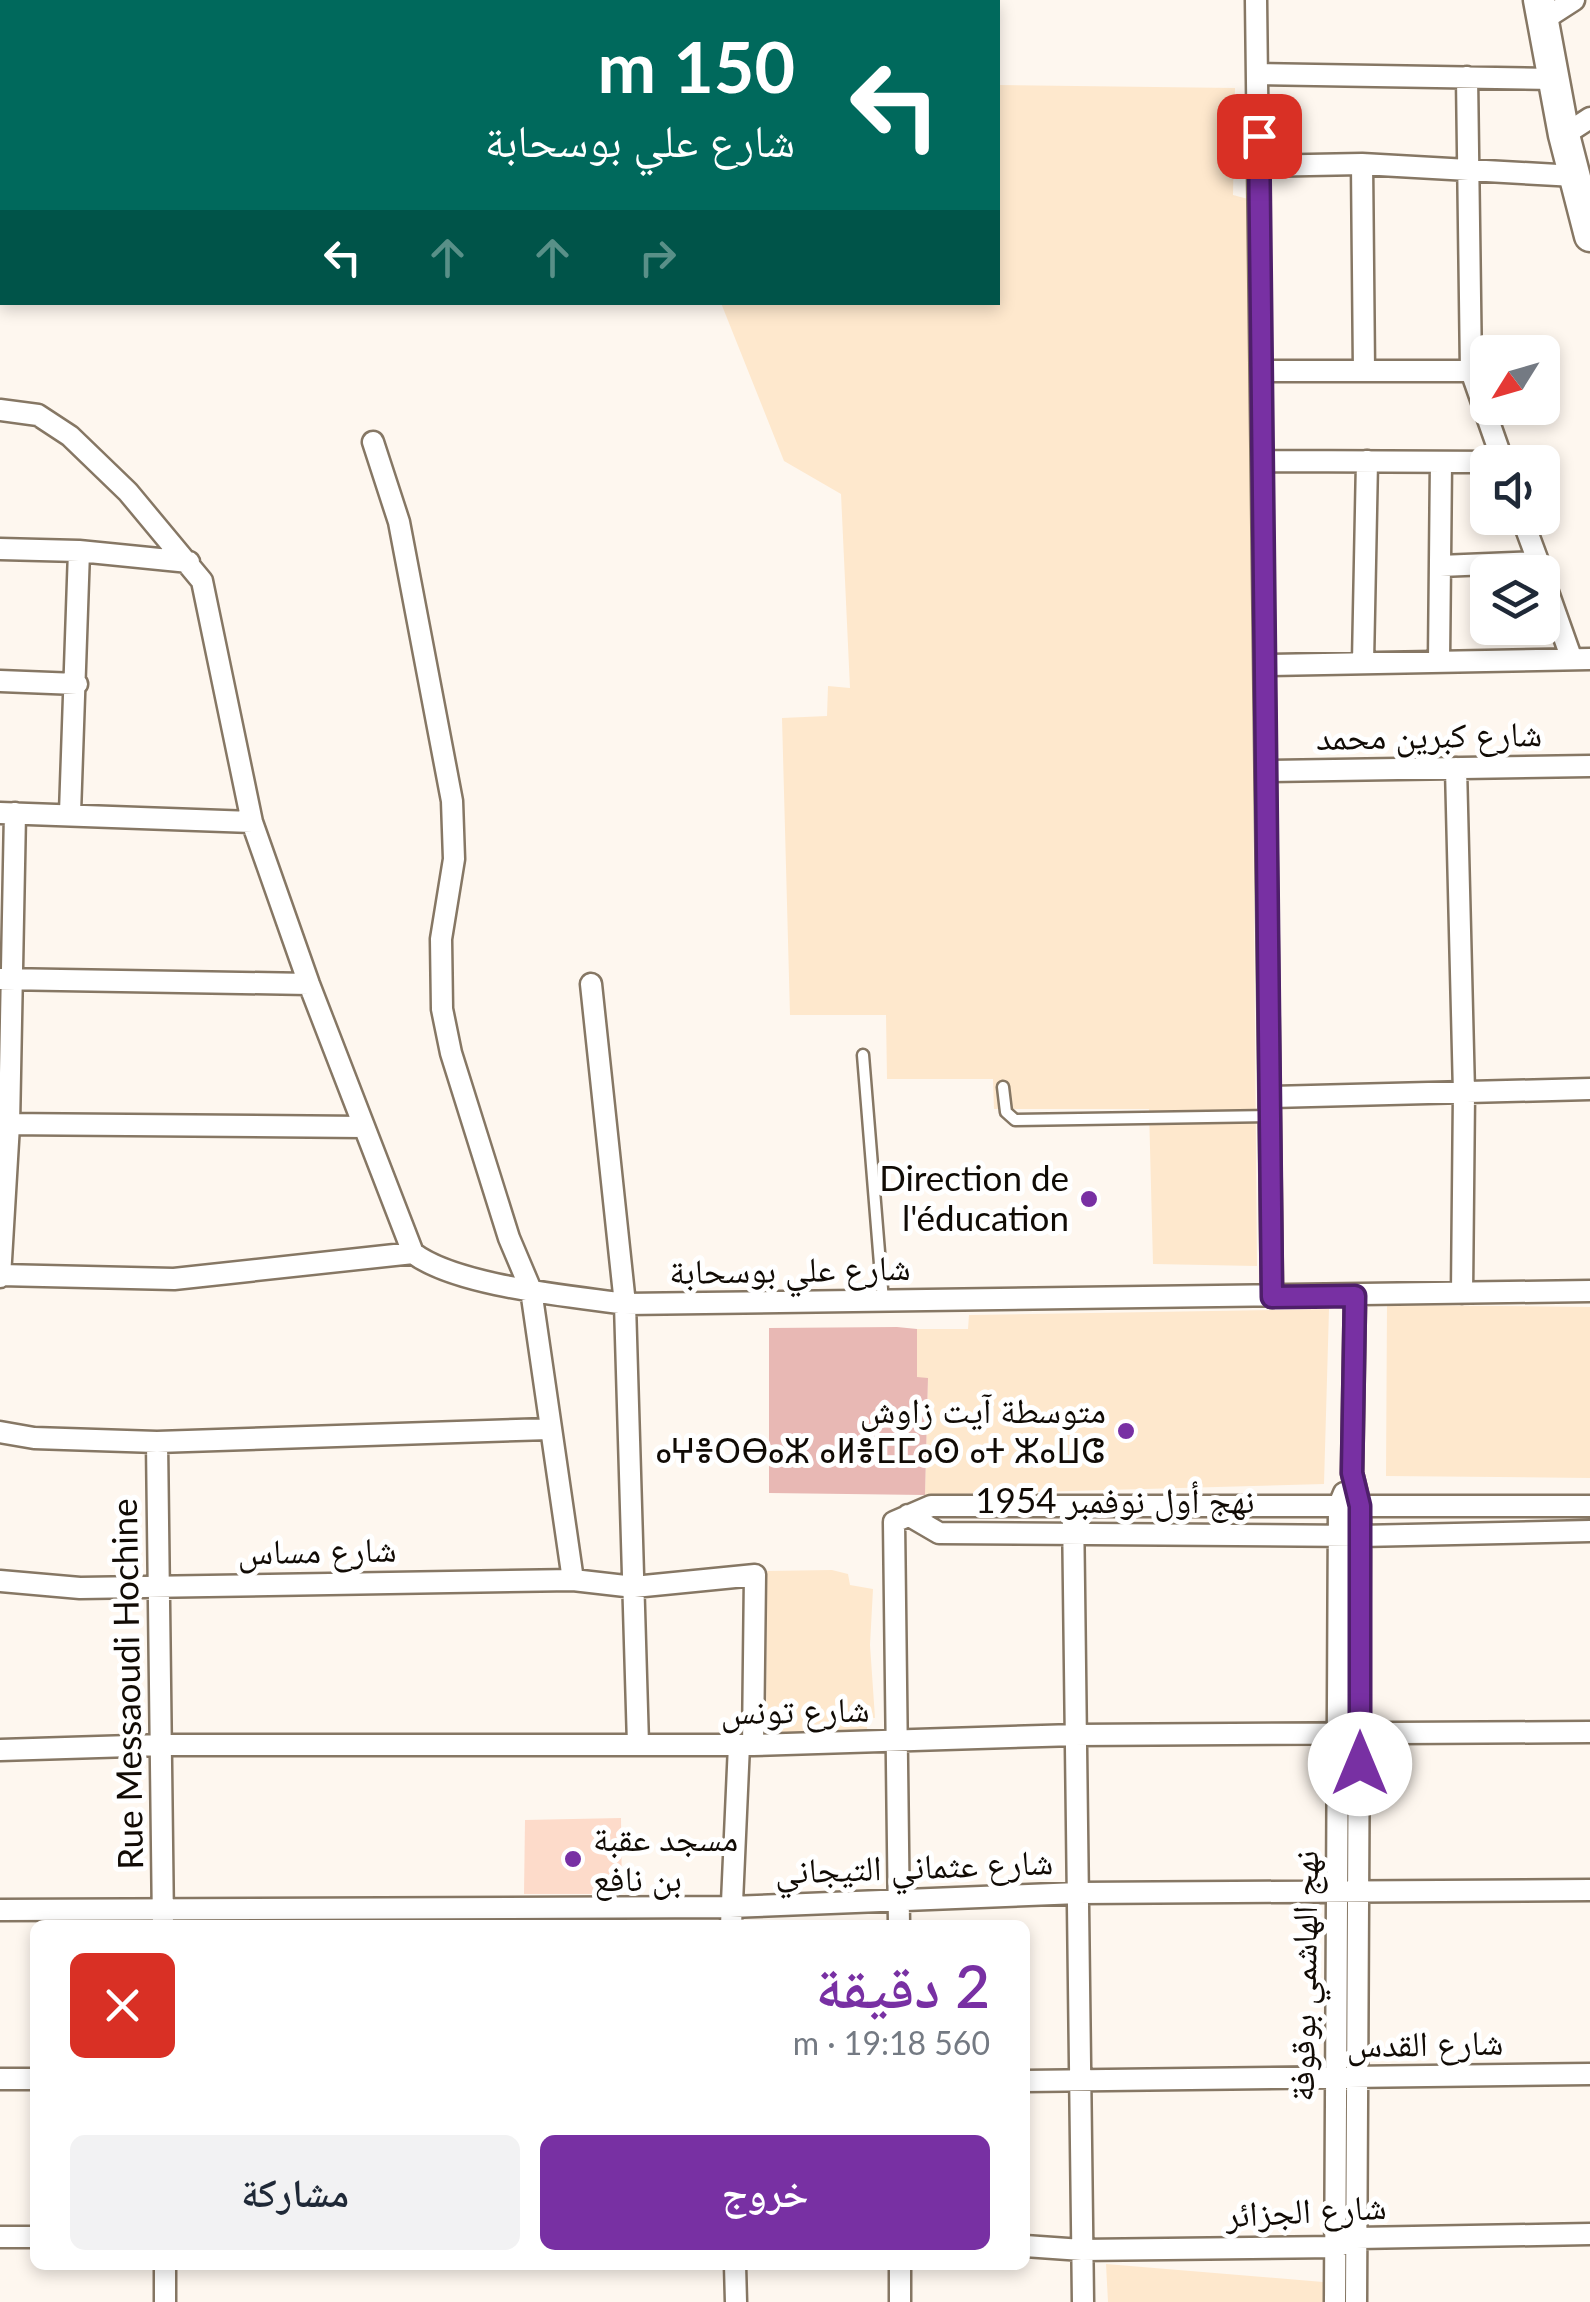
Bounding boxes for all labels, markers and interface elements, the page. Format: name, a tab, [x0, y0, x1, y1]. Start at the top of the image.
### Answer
text: 150 m	[598, 24, 795, 108]
icon: left	[830, 40, 960, 170]
pin	[1217, 94, 1302, 179]
icon: arrive	[1232, 109, 1287, 164]
text: شارع علي بوسحابة	[485, 113, 795, 167]
icon: left	[315, 230, 370, 285]
icon: ahead	[420, 230, 475, 285]
icon: ahead	[525, 230, 580, 285]
icon: right	[630, 230, 685, 285]
north arrow	[1470, 335, 1560, 425]
map controls	[1470, 335, 1560, 645]
button: sound	[1470, 445, 1560, 535]
button: layers	[1470, 555, 1560, 645]
street label: شارع كبرين محمد	[1316, 711, 1542, 760]
place label: Direction de l'éducation	[879, 1156, 1069, 1238]
marker: Direction de l'éducation	[1078, 1188, 1100, 1210]
street label: شارع علي بوسحابة	[669, 1245, 911, 1300]
place label: متوسطة آيت زاوش ⴰⵖⴻⵔⴱⴰⵣ ⴰⵍⴻⵎⵎⴰⵙ ⴰⵜ ⵣⴰⵡⵛ	[655, 1388, 1106, 1470]
marker: متوسطة آيت زاوش ⴰⵖⴻⵔⴱⴰⵣ ⴰⵍⴻⵎⵎⴰⵙ ⴰⵜ ⵣⴰⵡⵛ	[1115, 1420, 1137, 1442]
street label: نهج أول نوفمبر 1954	[975, 1478, 1255, 1523]
street label: Rue Messaoudi Hochine	[102, 1498, 150, 1870]
street label: شارع مساس	[237, 1527, 397, 1574]
street label: شارع تونس	[720, 1687, 870, 1734]
position arrow	[1308, 1712, 1412, 1816]
place label: مسجد عقبة بن نافع	[593, 1816, 738, 1901]
street label: شارع عثماني التيجاني	[774, 1839, 1054, 1900]
marker: مسجد عقبة بن نافع	[562, 1848, 584, 1870]
street label: نهج الهاشمي بوقوفة	[1279, 1850, 1334, 2102]
text: 2 دقيقة	[816, 1949, 990, 2021]
button: close	[70, 1953, 175, 2058]
street label: شارع القدس	[1346, 2020, 1504, 2067]
text: 560 m · 19:18	[793, 2023, 990, 2062]
button: مشاركة	[70, 2135, 520, 2250]
button: خروج	[540, 2135, 990, 2250]
street label: شارع الجزائر	[1224, 2184, 1387, 2237]

